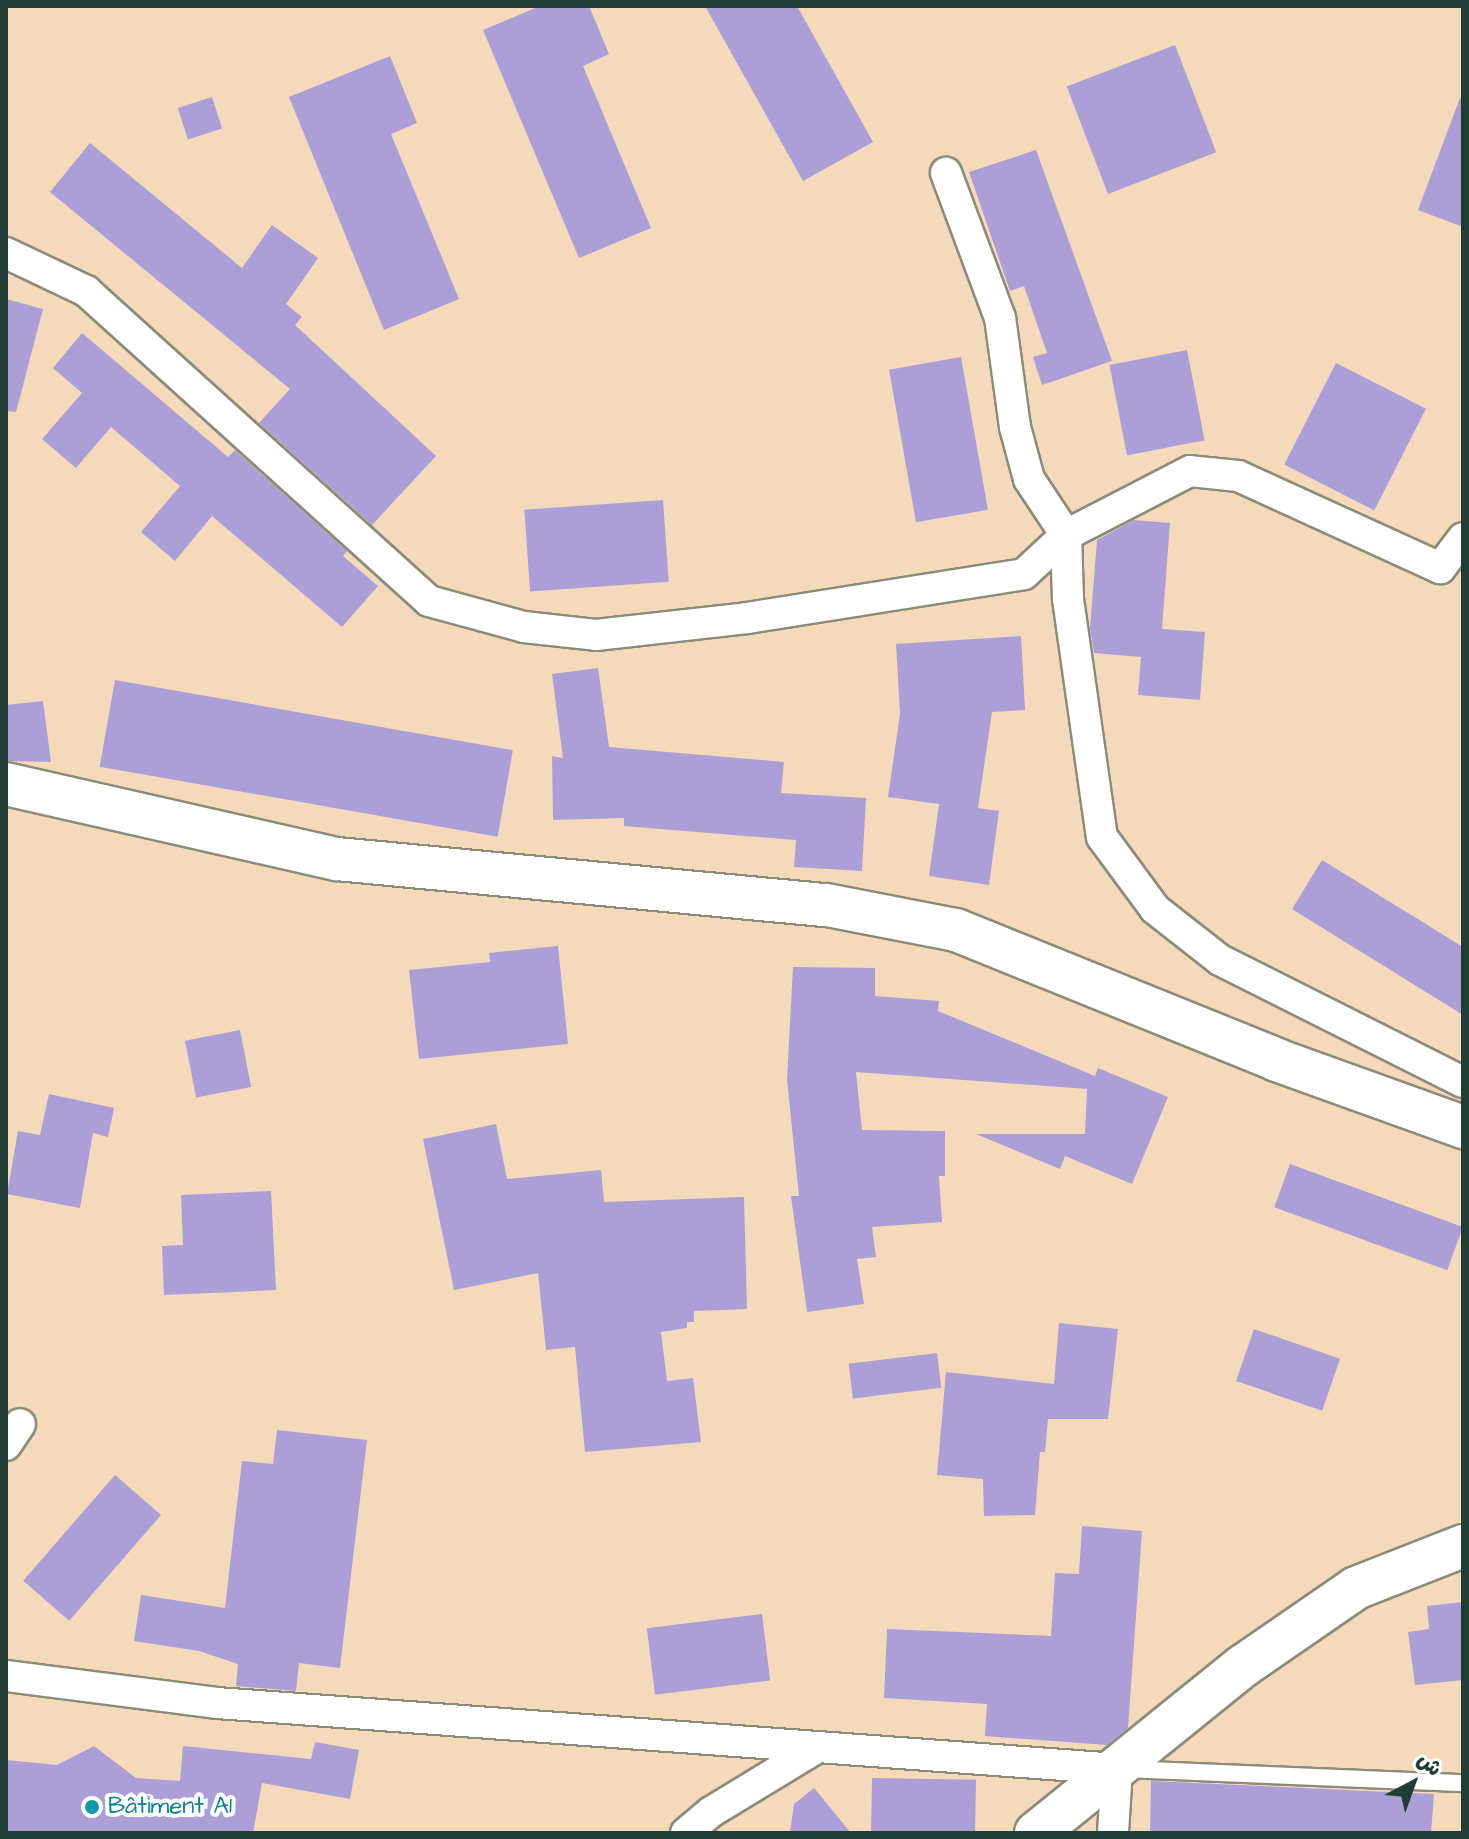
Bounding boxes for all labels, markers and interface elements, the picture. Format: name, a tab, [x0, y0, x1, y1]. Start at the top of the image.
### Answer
north arrow	[1373, 1743, 1453, 1823]
text: ش	[1410, 1745, 1448, 1784]
place label: Bâtiment A1	[108, 1793, 232, 1821]
marker: Bâtiment A1	[83, 1798, 101, 1816]

